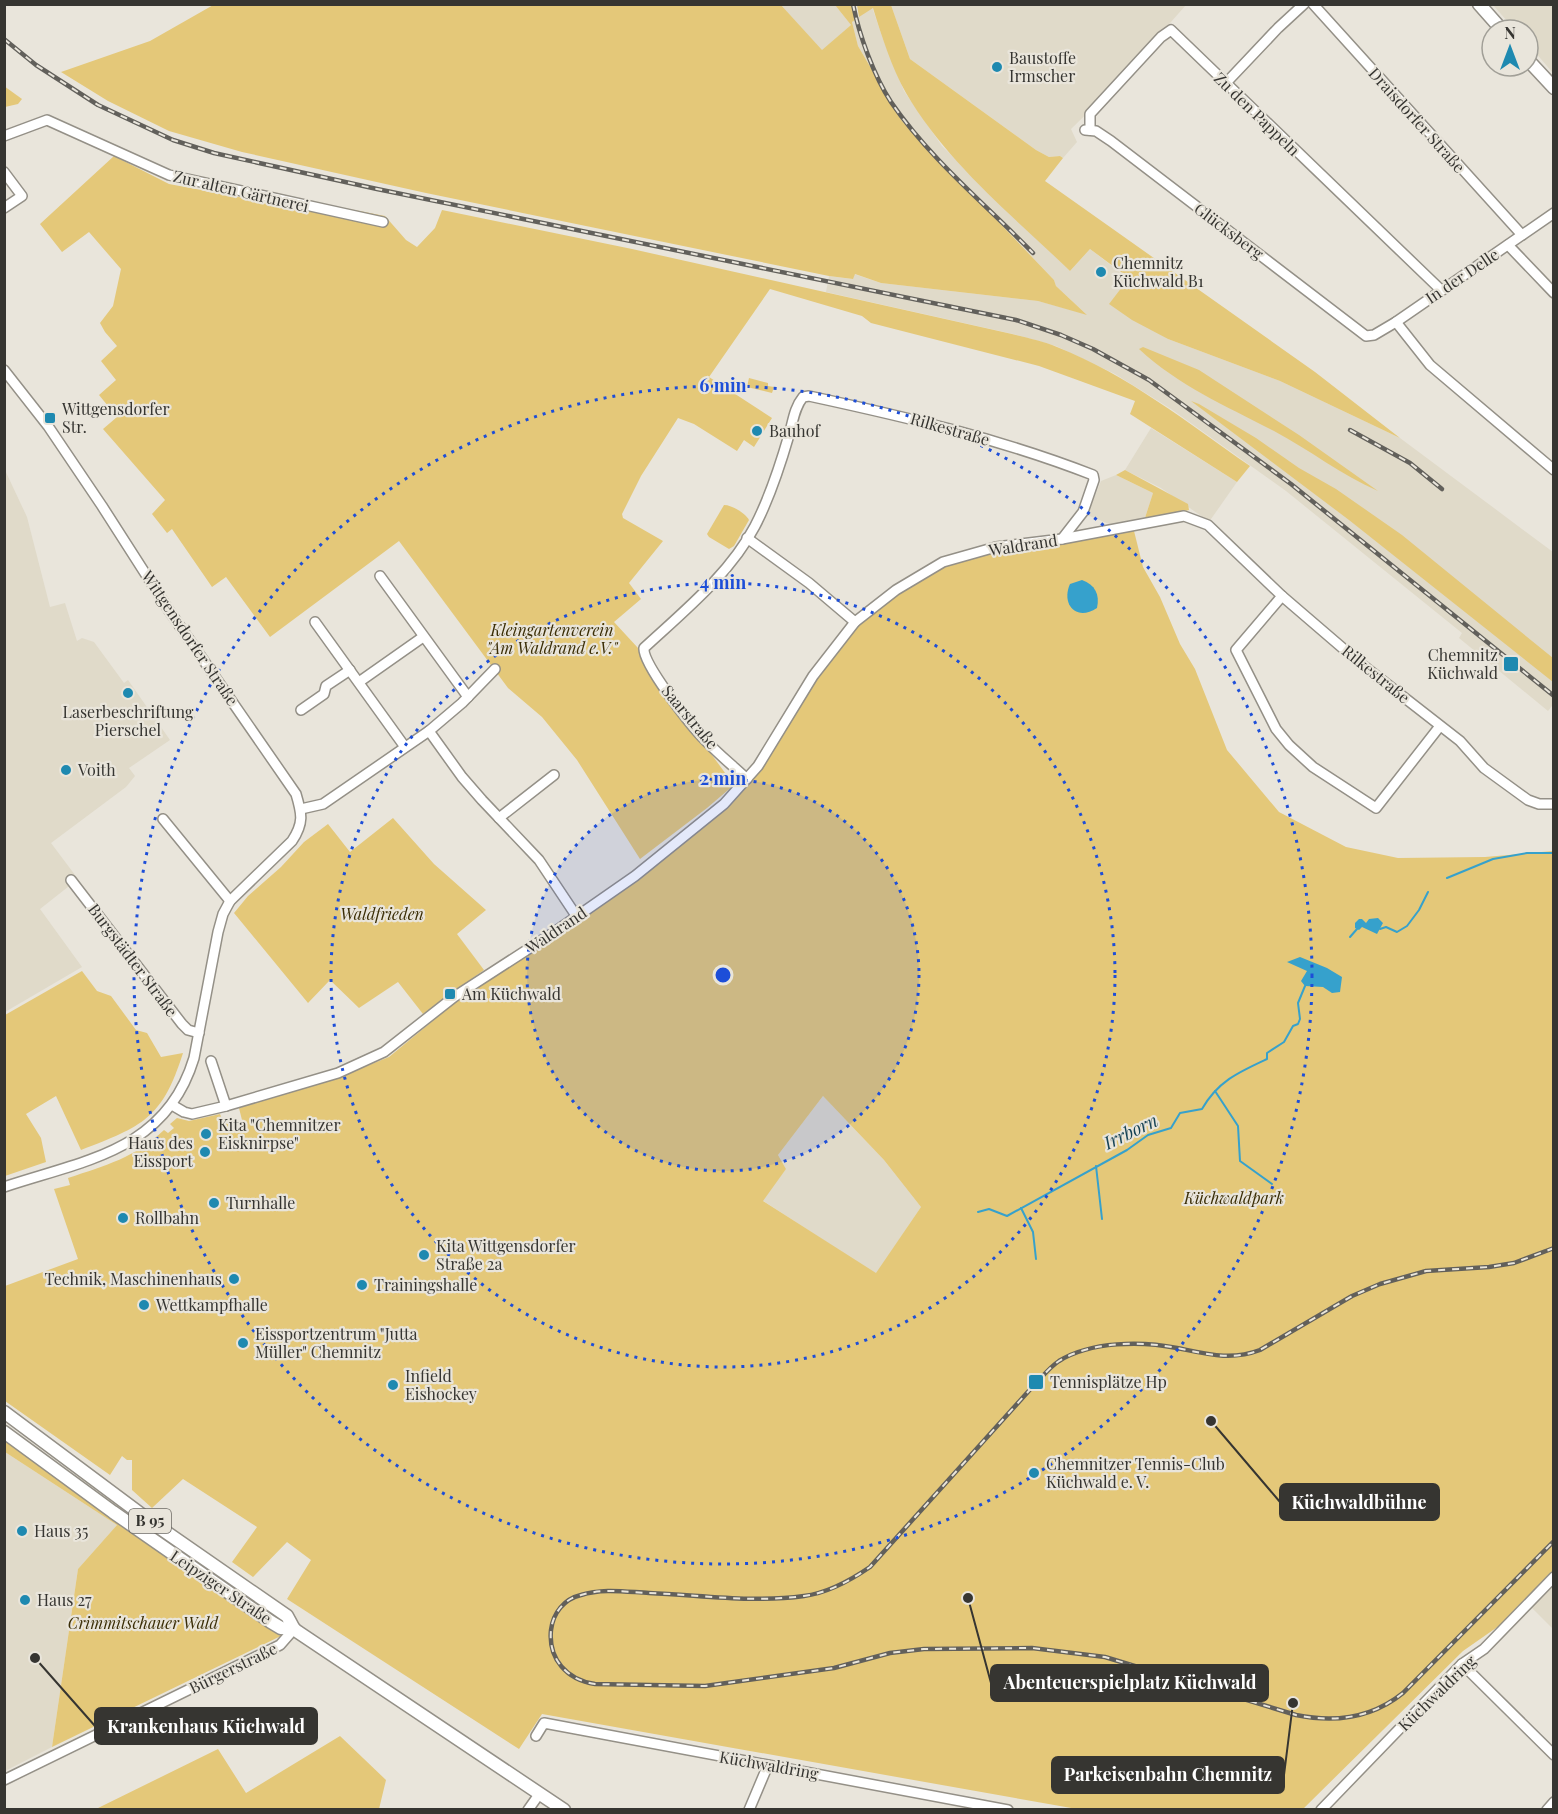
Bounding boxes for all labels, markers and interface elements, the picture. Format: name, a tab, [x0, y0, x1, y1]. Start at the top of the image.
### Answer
north arrow	[1480, 18, 1540, 78]
text: N	[1504, 22, 1516, 43]
place label: Baustoffe Irmscher	[1009, 47, 1076, 86]
marker: Baustoffe Irmscher	[990, 60, 1004, 74]
street label: Draisdorfer Straße	[1365, 63, 1470, 177]
street label: Zu den Pappeln	[1210, 67, 1305, 160]
street label: Zur alten Gärtnerei	[171, 165, 311, 216]
street label: Glücksberg	[1190, 198, 1269, 264]
street label: In der Delle	[1421, 243, 1502, 308]
place label: Chemnitz Küchwald B1	[1113, 252, 1204, 291]
marker: Chemnitz Küchwald B1	[1094, 265, 1108, 279]
text: 6 min	[699, 373, 747, 397]
place label: Wittgensdorfer Str.	[61, 398, 170, 437]
street label: Rilkestraße	[908, 407, 992, 450]
marker: Wittgensdorfer Str.	[43, 411, 57, 425]
place label: Bauhof	[769, 420, 821, 441]
marker: Bauhof	[750, 424, 764, 438]
street label: Waldrand	[986, 529, 1059, 560]
street label: Wittgensdorfer Straße	[137, 565, 243, 709]
text: 4 min	[700, 570, 746, 594]
park label: Kleingartenverein "Am Waldrand e.V."	[487, 619, 619, 658]
street label: Rilkestraße	[1338, 640, 1415, 707]
place label: Chemnitz Küchwald	[1427, 644, 1498, 683]
marker: Chemnitz Küchwald	[1502, 655, 1520, 673]
street label: Saarstraße	[658, 680, 723, 753]
marker: Laserbeschriftung Pierschel	[121, 686, 135, 700]
place label: Laserbeschriftung Pierschel	[63, 701, 194, 740]
place label: Voith	[77, 759, 116, 780]
marker: Voith	[59, 763, 73, 777]
text: 2 min	[700, 766, 746, 790]
street label: Burgstädter Straße	[84, 899, 183, 1020]
street label: Waldrand	[520, 902, 590, 958]
park label: Waldfrieden	[340, 903, 424, 924]
centre of rings	[713, 965, 733, 985]
place label: Am Küchwald	[461, 983, 561, 1004]
marker: Am Küchwald	[443, 987, 457, 1001]
water label: Irrborn	[1099, 1108, 1162, 1155]
place label: Kita "Chemnitzer Eisknirpse"	[218, 1114, 341, 1153]
marker: Kita "Chemnitzer Eisknirpse"	[199, 1127, 213, 1141]
place label: Haus des Eissport	[128, 1132, 193, 1171]
marker: Haus des Eissport	[198, 1145, 212, 1159]
park label: Küchwaldpark	[1183, 1187, 1284, 1208]
place label: Turnhalle	[226, 1192, 295, 1213]
marker: Turnhalle	[207, 1196, 221, 1210]
place label: Rollbahn	[135, 1207, 200, 1228]
marker: Rollbahn	[116, 1211, 130, 1225]
place label: Kita Wittgensdorfer Straße 2a	[436, 1235, 576, 1274]
marker: Kita Wittgensdorfer Straße 2a	[417, 1248, 431, 1262]
place label: Technik, Maschinenhaus	[44, 1268, 222, 1289]
marker: Technik, Maschinenhaus	[227, 1272, 241, 1286]
place label: Trainingshalle	[374, 1274, 477, 1295]
marker: Trainingshalle	[355, 1278, 369, 1292]
place label: Wettkampfhalle	[155, 1294, 268, 1315]
marker: Wettkampfhalle	[137, 1298, 151, 1312]
place label: Eissportzentrum "Jutta Müller" Chemnitz	[255, 1323, 418, 1362]
marker: Eissportzentrum "Jutta Müller" Chemnitz	[236, 1336, 250, 1350]
place label: Infield Eishockey	[405, 1365, 477, 1404]
place label: Tennisplätze Hp	[1050, 1371, 1167, 1392]
marker: Tennisplätze Hp	[1027, 1373, 1045, 1391]
marker: Infield Eishockey	[386, 1378, 400, 1392]
place label: Chemnitzer Tennis-Club Küchwald e. V.	[1046, 1453, 1225, 1492]
marker: Chemnitzer Tennis-Club Küchwald e. V.	[1027, 1466, 1041, 1480]
callout: Küchwaldbühne	[1280, 1484, 1439, 1520]
text: Küchwaldbühne	[1291, 1490, 1427, 1514]
road number: B 95	[129, 1509, 171, 1533]
place label: Haus 35	[34, 1520, 88, 1541]
marker: Haus 35	[15, 1524, 29, 1538]
street label: Leipziger Straße	[167, 1545, 276, 1628]
place label: Haus 27	[37, 1589, 92, 1610]
marker: Haus 27	[18, 1593, 32, 1607]
park label: Crimmitschauer Wald	[68, 1612, 219, 1633]
street label: Bürgerstraße	[185, 1637, 280, 1698]
street label: Küchwaldring	[1393, 1650, 1480, 1735]
callout: Abenteuerspielplatz Küchwald	[991, 1665, 1268, 1701]
text: Abenteuerspielplatz Küchwald	[1002, 1670, 1257, 1694]
callout: Krankenhaus Küchwald	[95, 1708, 317, 1744]
text: Krankenhaus Küchwald	[107, 1714, 305, 1738]
street label: Küchwaldring	[718, 1745, 821, 1784]
callout: Parkeisenbahn Chemnitz	[1052, 1757, 1284, 1793]
text: Parkeisenbahn Chemnitz	[1064, 1762, 1272, 1786]

